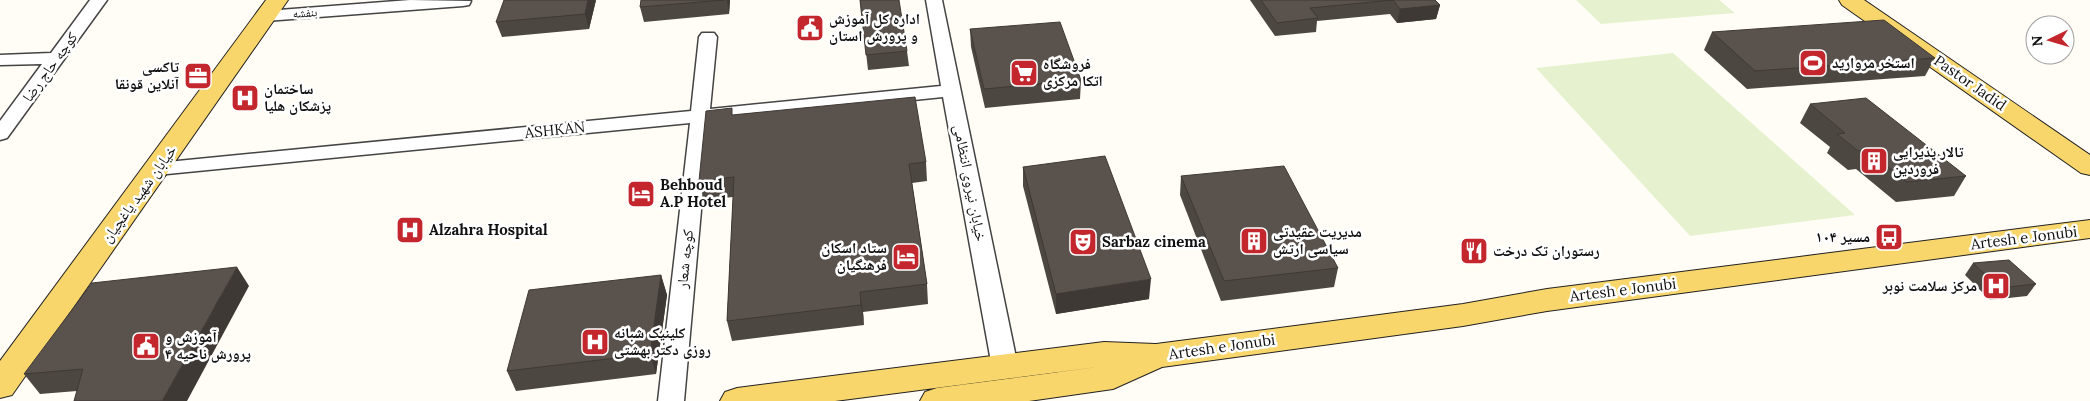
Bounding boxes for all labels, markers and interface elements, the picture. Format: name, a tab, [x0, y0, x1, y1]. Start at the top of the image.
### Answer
street label: بنفشه	[292, 4, 318, 21]
place label: اداره کل آموزش و پرورش استان	[829, 9, 920, 45]
public building icon: اداره کل آموزش و پرورش استان	[795, 13, 825, 43]
north arrow	[2025, 15, 2075, 65]
street label: کوچه حاج رضا	[18, 28, 82, 106]
text: N	[2028, 35, 2046, 47]
sports icon: استخر مروارید	[1798, 48, 1828, 78]
street label: Pastor Jadid	[1930, 51, 2010, 114]
place label: استخر مروارید	[1832, 53, 1915, 72]
place label: فروشگاه اتکا مرکزی	[1043, 54, 1103, 90]
place label: تاکسی آنلاین قونقا	[115, 57, 180, 93]
supermarket icon: فروشگاه اتکا مرکزی	[1009, 58, 1039, 88]
office icon: تاکسی آنلاین قونقا	[183, 61, 213, 91]
place label: ساختمان پزشکان هلیا	[264, 79, 331, 115]
hospital icon: ساختمان پزشکان هلیا	[230, 83, 260, 113]
street label: ASHKAN	[523, 117, 586, 142]
street label: خیابان نیروی انتظامی	[949, 123, 991, 244]
street label: خیابان شهید یاغچیان	[97, 141, 181, 247]
place label: تالار پذیرایی فروردین	[1893, 142, 1964, 178]
building icon: تالار پذیرایی فروردین	[1859, 146, 1889, 176]
place label: Behboud A.P Hotel	[660, 175, 727, 211]
hotel icon: Behboud A.P Hotel	[626, 179, 656, 209]
hospital icon: Alzahra Hospital	[395, 215, 425, 245]
place label: Alzahra Hospital	[429, 220, 548, 239]
place label: مدیریت عقیدتی سیاسی ارتش	[1273, 222, 1362, 258]
bus stop icon: مسیر ۱۰۴	[1874, 222, 1904, 252]
street label: Artesh e Jonubi	[1969, 222, 2078, 254]
building icon: مدیریت عقیدتی سیاسی ارتش	[1239, 226, 1269, 256]
theatre icon: Sarbaz cinema	[1068, 227, 1098, 257]
place label: مسیر ۱۰۴	[1815, 227, 1870, 246]
street label: کوچه شعار	[672, 229, 697, 290]
place label: Sarbaz cinema	[1102, 232, 1206, 251]
restaurant icon: رستوران تک درخت	[1459, 236, 1489, 266]
place label: ستاد اسکان فرهنگیان	[821, 238, 887, 274]
place label: رستوران تک درخت	[1493, 241, 1600, 260]
hotel icon: ستاد اسکان فرهنگیان	[891, 242, 921, 272]
hospital icon: مرکز سلامت نوبر	[1981, 271, 2011, 301]
street label: Artesh e Jonubi	[1568, 274, 1677, 306]
place label: مرکز سلامت نوبر	[1882, 276, 1977, 295]
place label: کلینیک شبانه روزی دکتر بهشتی	[614, 323, 711, 359]
place label: آموزش و پرورش ناحیه ۴	[165, 327, 251, 363]
hospital icon: کلینیک شبانه روزی دکتر بهشتی	[580, 327, 610, 357]
street label: Artesh e Jonubi	[1167, 330, 1276, 364]
public building icon: آموزش و پرورش ناحیه ۴	[131, 331, 161, 361]

